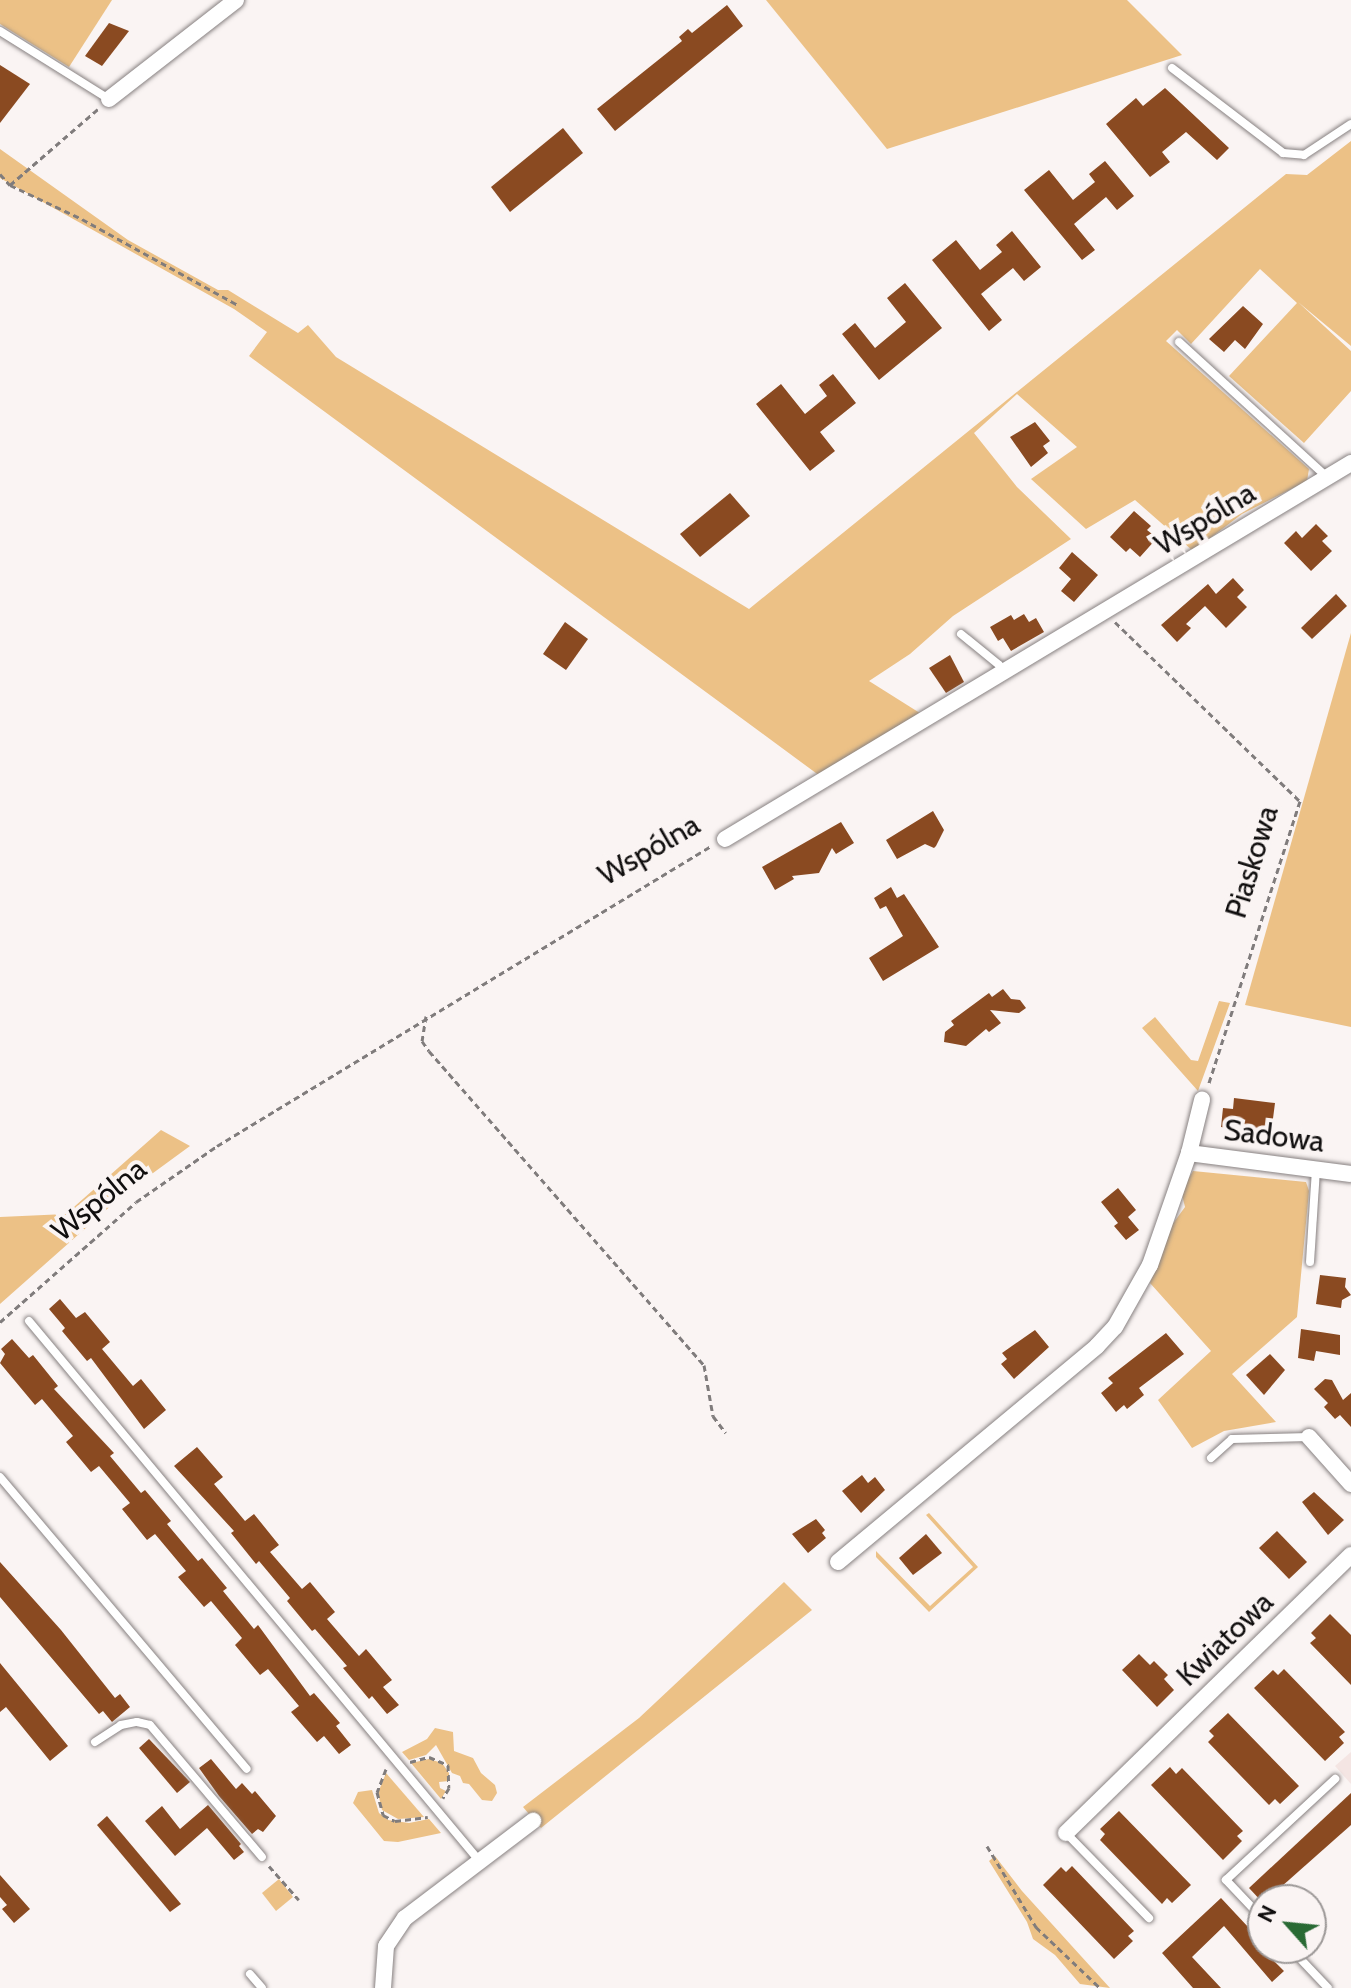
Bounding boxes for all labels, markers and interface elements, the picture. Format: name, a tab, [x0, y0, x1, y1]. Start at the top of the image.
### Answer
street label: Wspólna	[1148, 475, 1262, 563]
street label: Piaskowa	[1218, 802, 1286, 922]
street label: Wspólna	[592, 807, 706, 893]
street label: Sadowa	[1222, 1112, 1326, 1160]
street label: Wspólna	[44, 1151, 154, 1249]
street label: Kwiatowa	[1169, 1584, 1281, 1694]
north arrow	[1247, 1884, 1327, 1964]
text: N	[1251, 1901, 1283, 1927]

